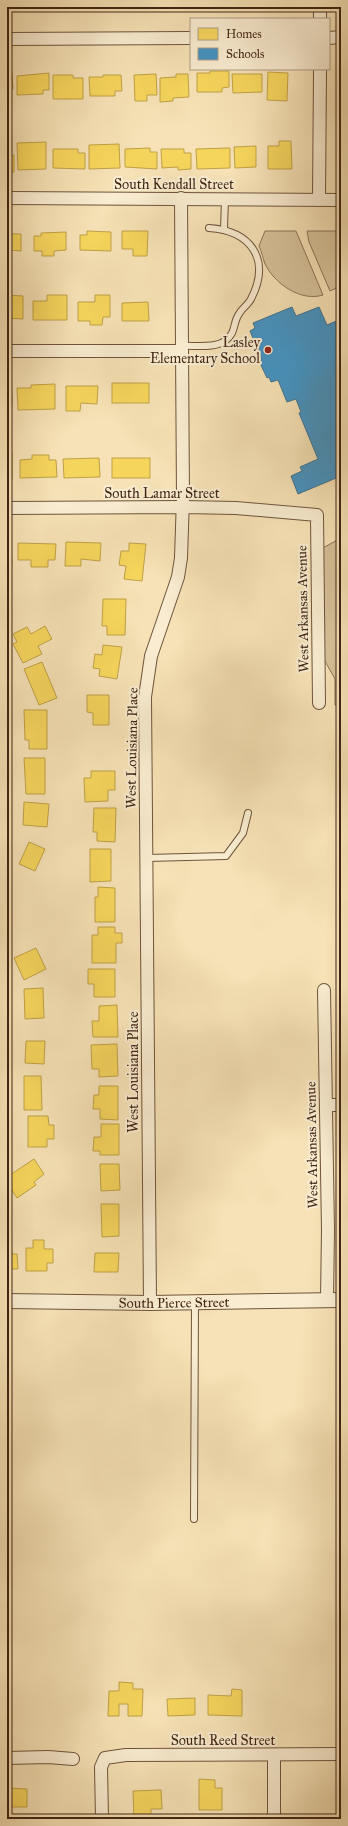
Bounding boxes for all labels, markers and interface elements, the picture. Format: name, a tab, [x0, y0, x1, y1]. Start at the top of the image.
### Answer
legend	[190, 18, 330, 70]
text: Homes	[226, 27, 262, 41]
text: Schools	[226, 47, 264, 61]
street label: South Kendall Street	[114, 176, 234, 193]
place label: Lasley Elementary School	[150, 334, 260, 367]
marker: Lasley Elementary School	[263, 345, 273, 355]
street label: South Lamar Street	[104, 485, 220, 502]
street label: West Arkansas Avenue	[293, 545, 313, 673]
street label: West Louisiana Place	[122, 687, 142, 809]
street label: West Louisiana Place	[125, 1011, 142, 1133]
street label: West Arkansas Avenue	[302, 1081, 322, 1209]
street label: South Pierce Street	[118, 1293, 230, 1312]
street label: South Reed Street	[171, 1732, 275, 1749]

